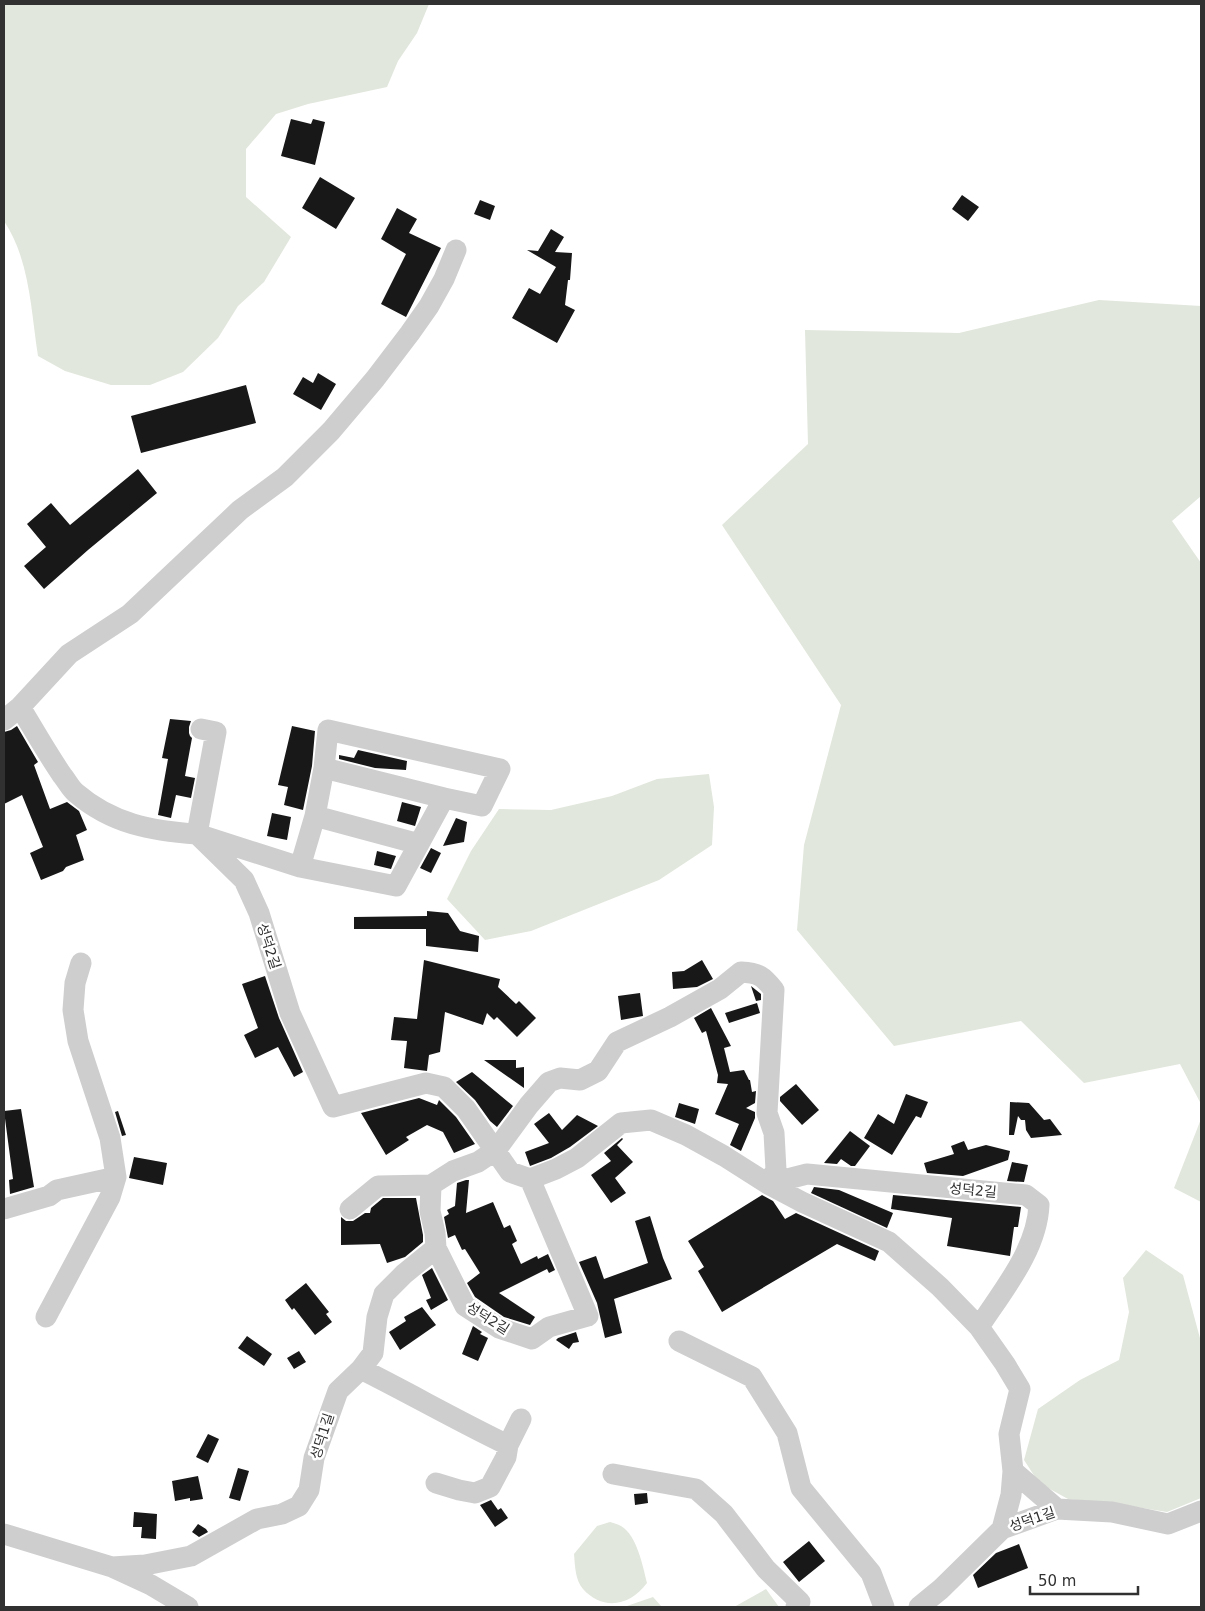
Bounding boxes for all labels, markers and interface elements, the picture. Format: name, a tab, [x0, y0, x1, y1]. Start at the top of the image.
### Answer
street label: 성덕2길	[254, 921, 284, 971]
street label: 성덕2길	[949, 1180, 997, 1200]
street label: 성덕2길	[464, 1299, 512, 1337]
street label: 성덕1길	[307, 1411, 337, 1461]
street label: 성덕1길	[1007, 1504, 1057, 1534]
scale bar	[1030, 1564, 1138, 1596]
text: 50 m	[1038, 1572, 1076, 1590]

